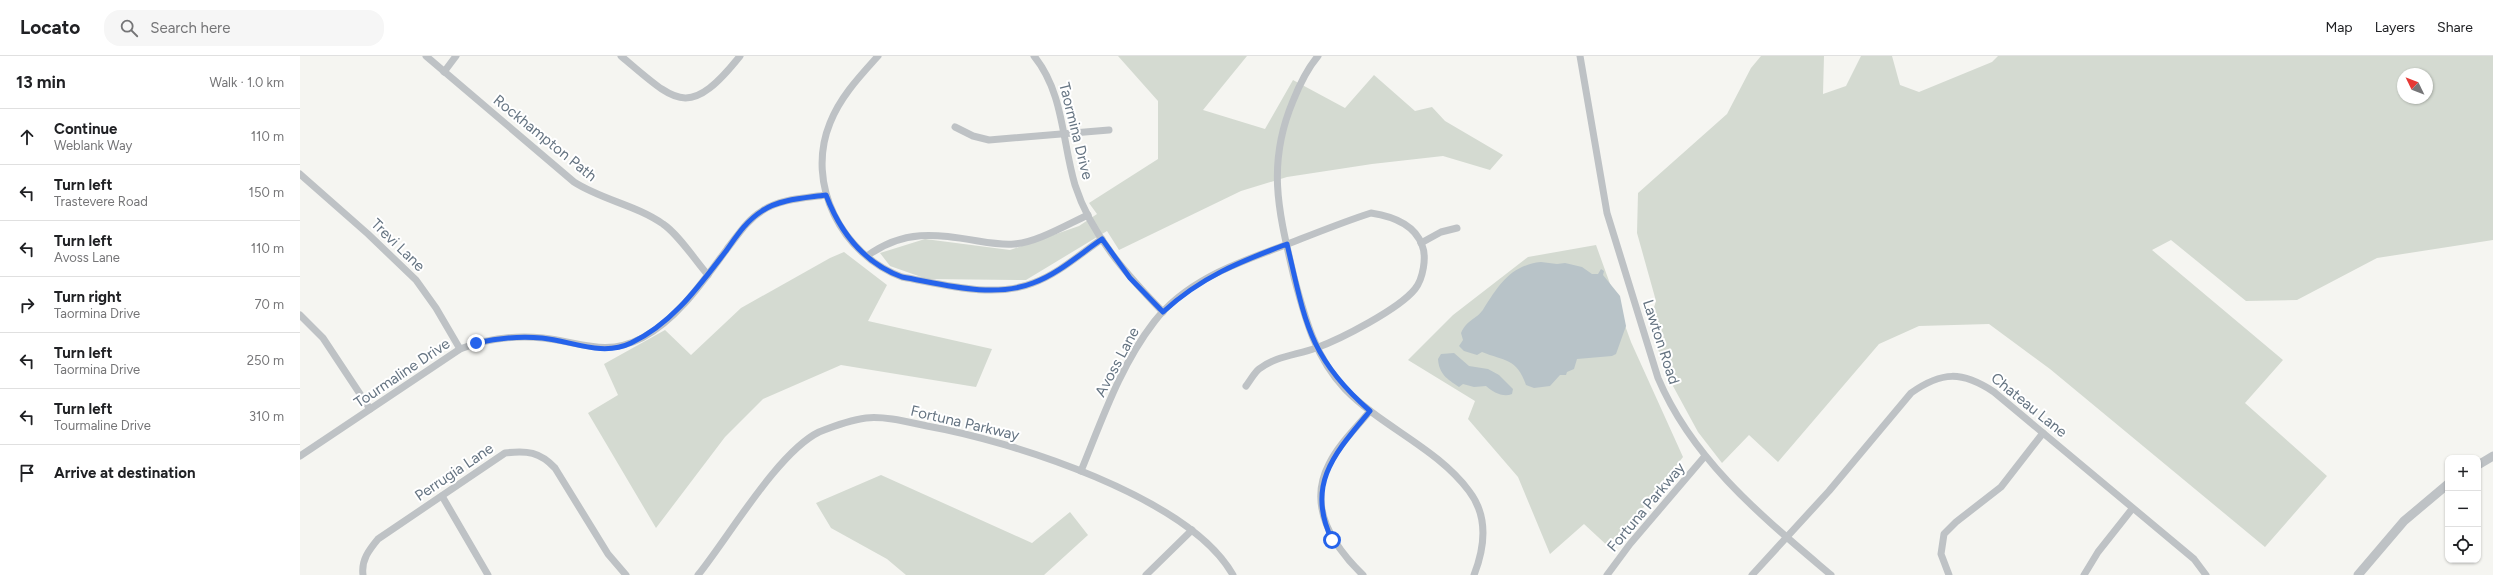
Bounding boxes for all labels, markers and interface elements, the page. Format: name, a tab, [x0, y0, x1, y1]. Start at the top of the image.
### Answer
search box	[104, 10, 384, 46]
text: Locato	[20, 16, 80, 39]
icon: search	[118, 17, 140, 39]
text: Search here	[150, 19, 230, 37]
text: Map	[2325, 19, 2353, 36]
text: Layers	[2375, 19, 2415, 36]
text: Share	[2437, 19, 2473, 36]
north arrow	[2397, 68, 2433, 104]
text: 13 min	[16, 72, 66, 92]
text: Walk · 1.0 km	[210, 75, 284, 90]
street label: Taormina Drive	[1055, 81, 1097, 181]
street label: Rockhampton Path	[490, 91, 600, 185]
text: Continue	[54, 120, 117, 138]
icon: ahead	[16, 126, 38, 148]
text: 110 m	[251, 129, 284, 144]
text: Weblank Way	[54, 138, 132, 153]
text: Turn left	[54, 176, 112, 194]
icon: left	[16, 182, 38, 204]
text: 150 m	[249, 185, 284, 200]
text: Trastevere Road	[54, 194, 148, 209]
street label: Trevi Lane	[367, 215, 429, 275]
text: Turn left	[54, 232, 112, 250]
icon: left	[16, 238, 38, 260]
text: 110 m	[251, 241, 284, 256]
text: Avoss Lane	[54, 250, 120, 265]
text: Turn right	[54, 288, 122, 306]
icon: right	[16, 294, 38, 316]
text: 70 m	[254, 297, 284, 312]
street label: Lawton Road	[1639, 297, 1683, 387]
text: Taormina Drive	[54, 306, 140, 321]
street label: Avoss Lane	[1091, 324, 1143, 400]
street label: Tourmaline Drive	[351, 334, 453, 412]
route end	[467, 334, 485, 352]
text: Turn left	[54, 344, 112, 362]
icon: left	[16, 350, 38, 372]
text: 250 m	[247, 353, 284, 368]
text: Taormina Drive	[54, 362, 140, 377]
street label: Chateau Lane	[1987, 369, 2071, 441]
text: Turn left	[54, 400, 112, 418]
street label: Fortuna Parkway	[909, 402, 1021, 444]
icon: left	[16, 406, 38, 428]
text: 310 m	[249, 409, 284, 424]
text: Tourmaline Drive	[54, 418, 151, 433]
street label: Perrugia Lane	[411, 439, 497, 505]
map controls	[2445, 455, 2481, 563]
button: +	[2445, 455, 2481, 491]
street label: Fortuna Parkway	[1603, 459, 1689, 555]
icon: arrive	[16, 462, 38, 484]
text: Arrive at destination	[54, 464, 195, 482]
button: −	[2445, 491, 2481, 527]
button: locate	[2445, 527, 2481, 563]
route start	[1323, 531, 1341, 549]

